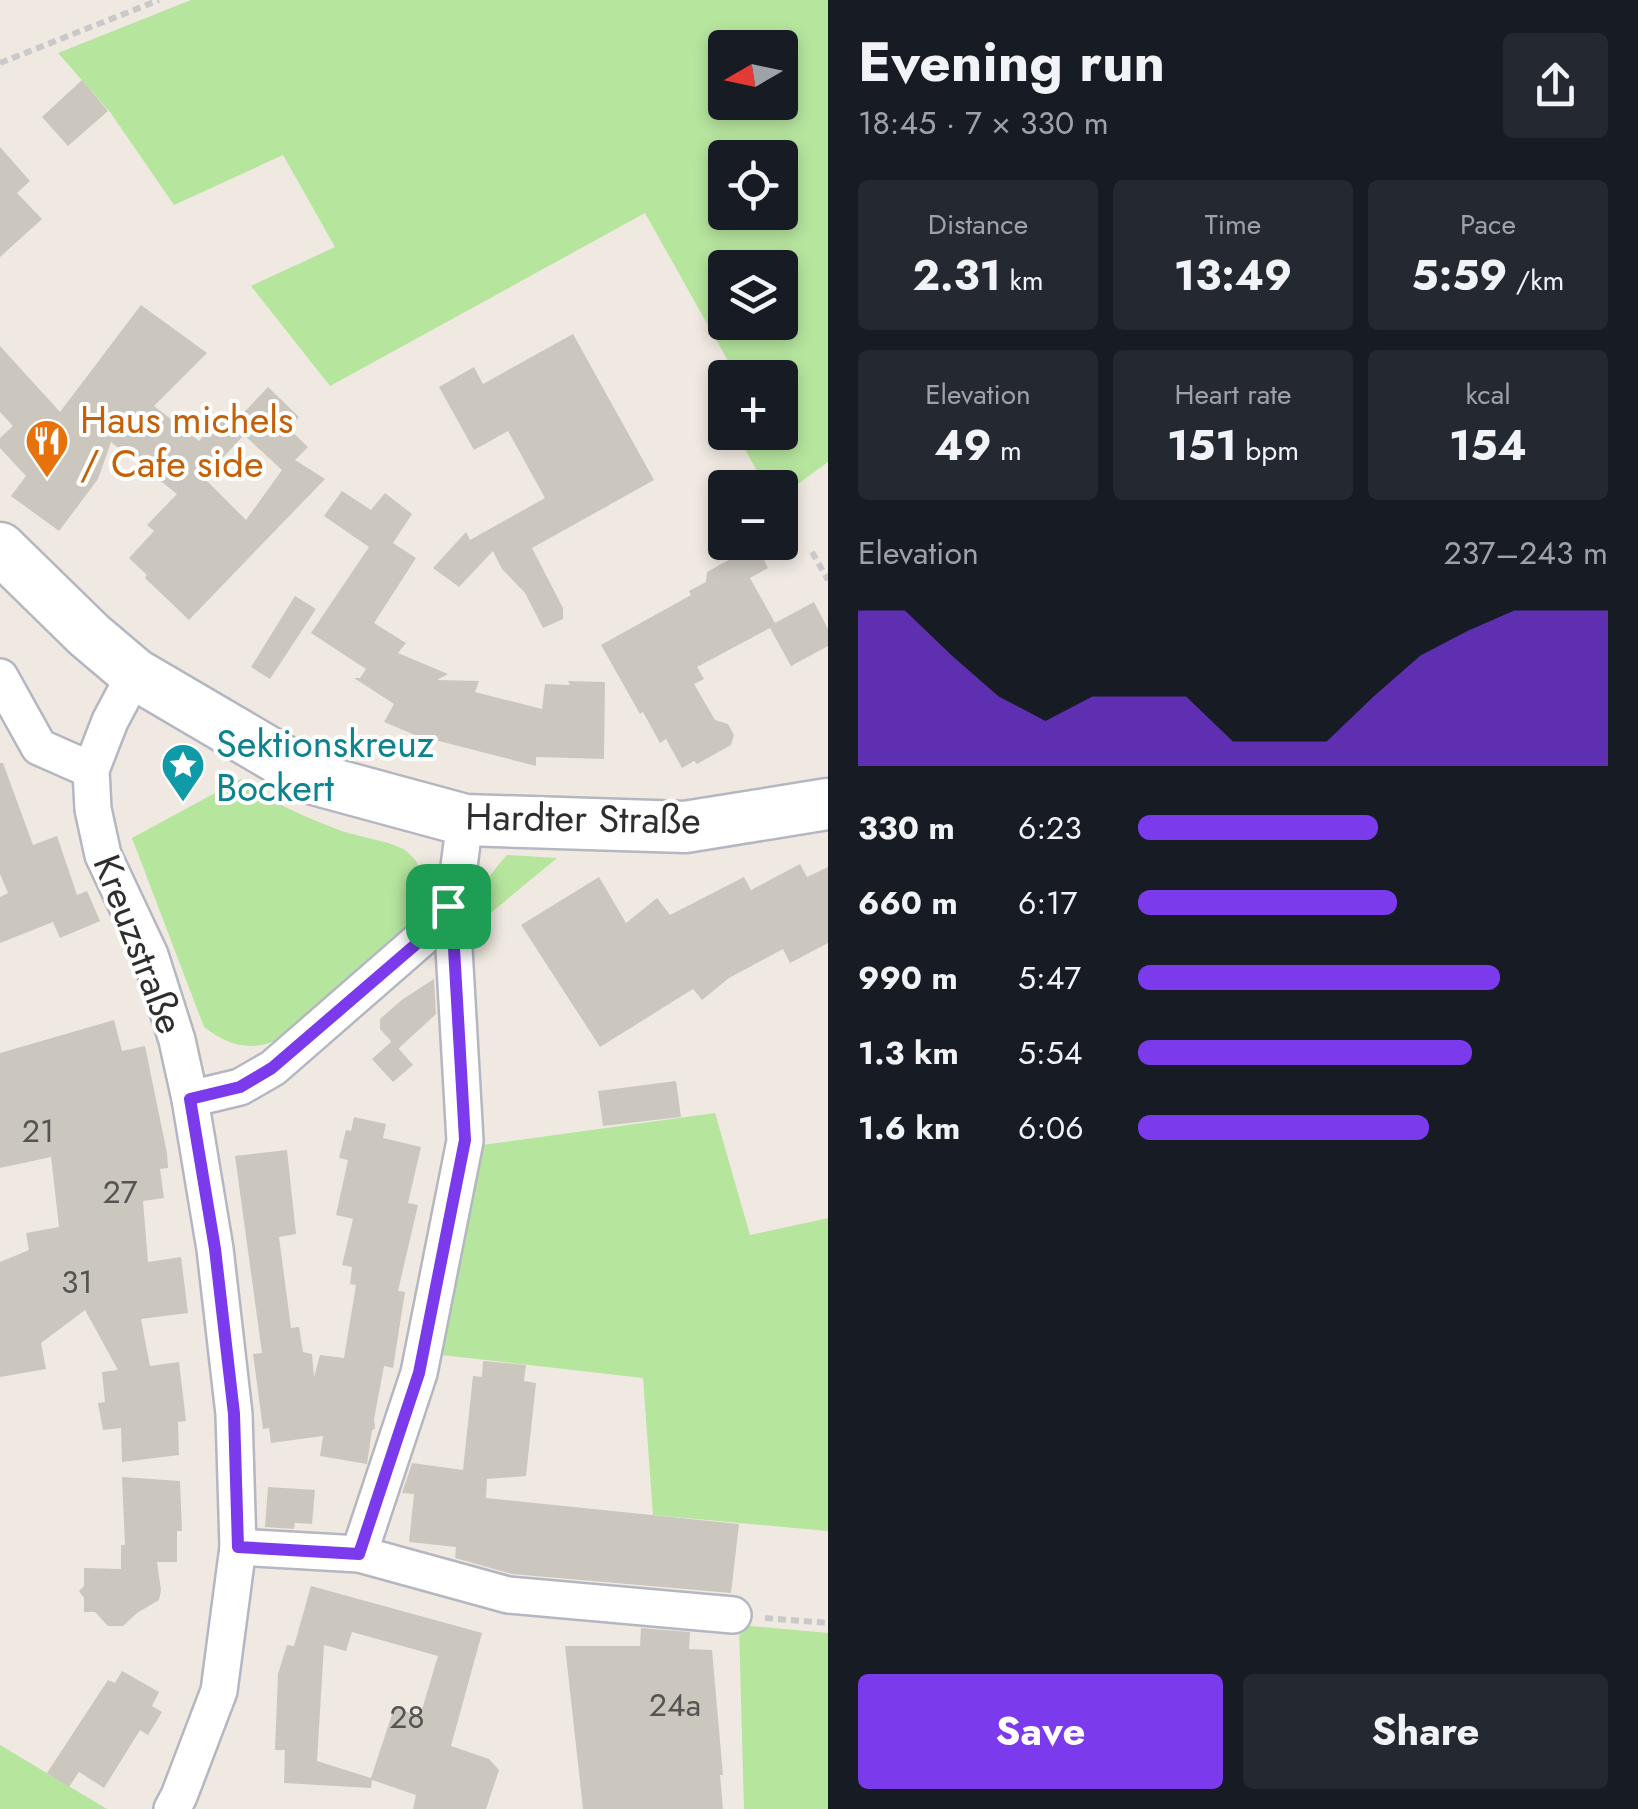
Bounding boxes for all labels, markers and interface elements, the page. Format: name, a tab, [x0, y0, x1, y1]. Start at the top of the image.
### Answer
text: Evening run	[858, 22, 1165, 102]
north arrow	[708, 30, 798, 120]
map controls	[708, 30, 798, 560]
button: share	[1503, 33, 1608, 138]
text: 18:45 · 7 × 330 m	[858, 100, 1109, 146]
button: locate	[708, 140, 798, 230]
text: Distance	[928, 204, 1028, 245]
text: Time	[1205, 204, 1261, 245]
text: Pace	[1460, 204, 1516, 245]
text: 2.31	[912, 245, 1001, 306]
text: 13:49	[1174, 245, 1292, 306]
text: 5:59	[1412, 245, 1507, 306]
button: layers	[708, 250, 798, 340]
text: km	[1001, 260, 1044, 301]
text: /km	[1507, 260, 1564, 301]
button: +	[708, 360, 798, 450]
text: Elevation	[925, 374, 1031, 415]
text: Heart rate	[1175, 374, 1291, 415]
text: kcal	[1465, 374, 1511, 415]
place label: Haus michels / Cafe side	[80, 392, 293, 491]
text: 49	[934, 415, 992, 476]
text: 151	[1167, 415, 1237, 476]
text: 154	[1449, 415, 1527, 476]
restaurant icon: Haus michels / Cafe side	[24, 418, 70, 479]
text: m	[992, 430, 1022, 471]
text: bpm	[1237, 430, 1299, 471]
button: −	[708, 470, 798, 560]
text: Elevation	[858, 530, 979, 576]
text: 237–243 m	[1443, 530, 1608, 576]
place label: Sektionskreuz Bockert	[216, 716, 434, 815]
place icon: Sektionskreuz Bockert	[160, 742, 206, 803]
street label: Hardter Straße	[465, 788, 701, 848]
text: 330 m	[858, 805, 955, 851]
text: 6:23	[1018, 805, 1082, 851]
street label: Kreuzstraße	[80, 847, 198, 1041]
pin	[406, 864, 491, 949]
icon: arrive	[421, 879, 476, 934]
text: 660 m	[858, 880, 958, 926]
text: 6:17	[1018, 880, 1077, 926]
text: 990 m	[858, 955, 958, 1001]
text: 5:47	[1018, 955, 1081, 1001]
text: 1.3 km	[858, 1030, 959, 1076]
text: 5:54	[1018, 1030, 1082, 1076]
text: 1.6 km	[858, 1105, 960, 1151]
text: 6:06	[1018, 1105, 1084, 1151]
house number: 21	[22, 1108, 54, 1154]
house number: 27	[102, 1169, 138, 1215]
house number: 31	[61, 1259, 93, 1305]
button: Save	[858, 1674, 1223, 1789]
button: Share	[1243, 1674, 1608, 1789]
house number: 24a	[649, 1682, 701, 1728]
house number: 28	[389, 1694, 425, 1740]

